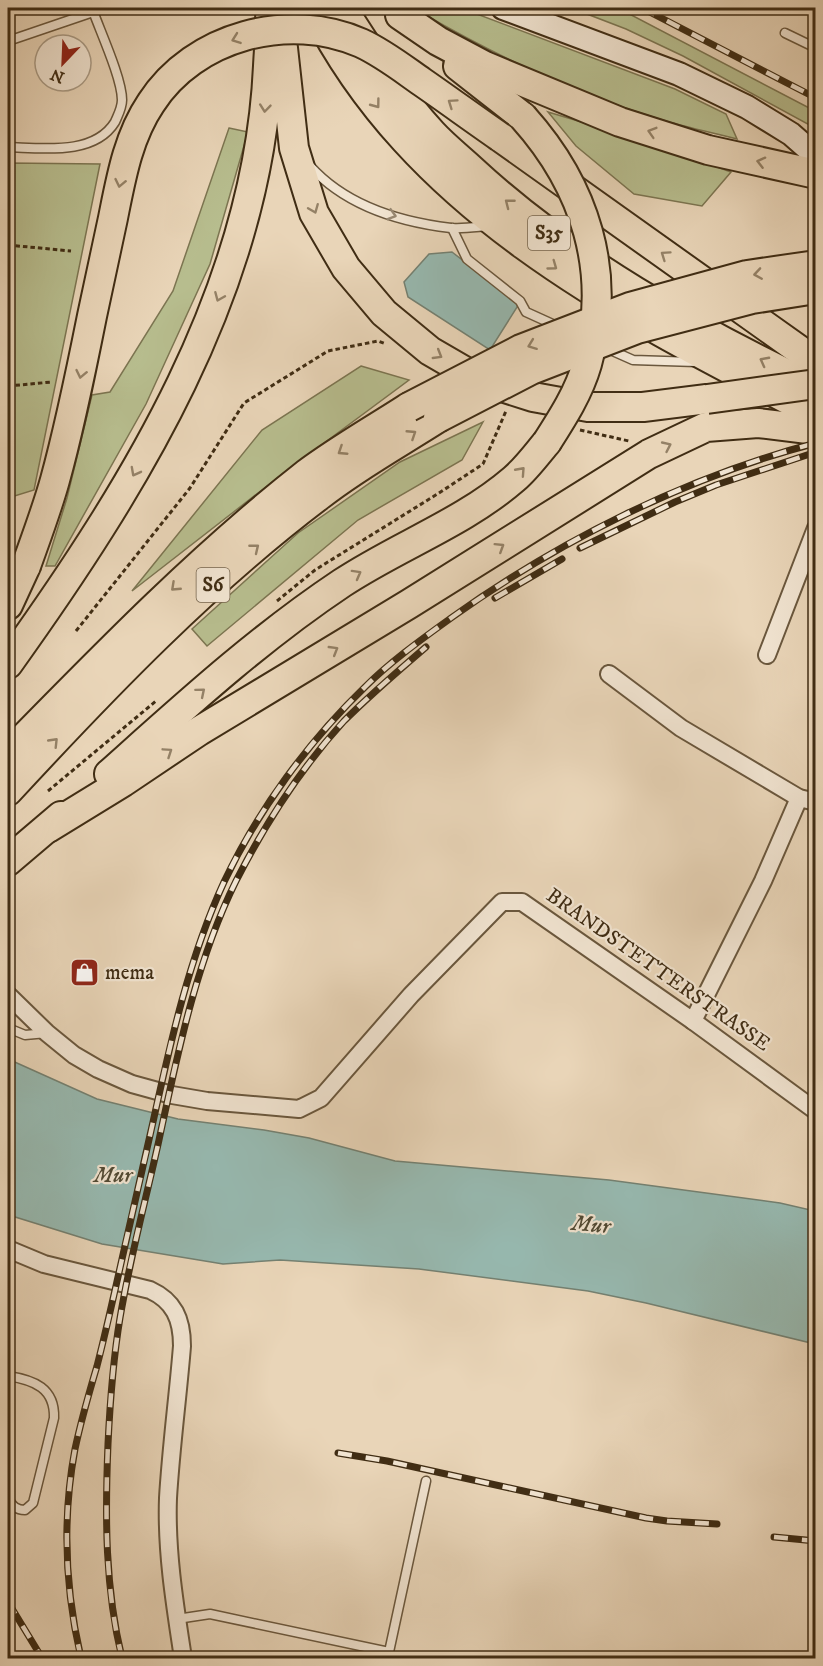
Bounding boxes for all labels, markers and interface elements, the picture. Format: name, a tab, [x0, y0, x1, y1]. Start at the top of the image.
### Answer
one-way arrow	[232, 31, 242, 44]
north arrow	[33, 33, 93, 93]
text: N	[48, 64, 67, 88]
one-way arrow	[369, 98, 380, 109]
one-way arrow	[448, 99, 459, 110]
one-way arrow	[259, 103, 272, 112]
one-way arrow	[647, 127, 658, 139]
one-way arrow	[757, 157, 767, 170]
one-way arrow	[114, 177, 127, 187]
one-way arrow	[505, 200, 516, 211]
one-way arrow	[307, 203, 319, 214]
one-way arrow	[386, 208, 397, 220]
road number: S35	[528, 216, 570, 250]
one-way arrow	[661, 251, 672, 262]
one-way arrow	[546, 259, 557, 270]
one-way arrow	[753, 267, 762, 279]
one-way arrow	[214, 290, 226, 301]
one-way arrow	[527, 337, 538, 350]
one-way arrow	[432, 348, 442, 360]
one-way arrow	[759, 357, 770, 368]
one-way arrow	[75, 368, 88, 378]
one-way arrow	[406, 431, 417, 442]
one-way arrow	[660, 442, 671, 454]
one-way arrow	[338, 443, 349, 454]
one-way arrow	[130, 466, 142, 477]
one-way arrow	[514, 467, 525, 478]
one-way arrow	[494, 543, 504, 555]
one-way arrow	[248, 545, 259, 556]
road number: S6	[196, 568, 230, 602]
one-way arrow	[351, 570, 361, 582]
one-way arrow	[172, 580, 182, 591]
one-way arrow	[328, 645, 338, 657]
one-way arrow	[194, 688, 205, 699]
one-way arrow	[47, 739, 58, 750]
one-way arrow	[161, 748, 172, 759]
street label: BRANDSTETTERSTRASSE	[541, 883, 775, 1057]
shop icon: mema	[68, 957, 100, 989]
place label: mema	[105, 960, 154, 986]
water label: Mur	[92, 1162, 134, 1189]
water label: Mur	[569, 1210, 613, 1240]

